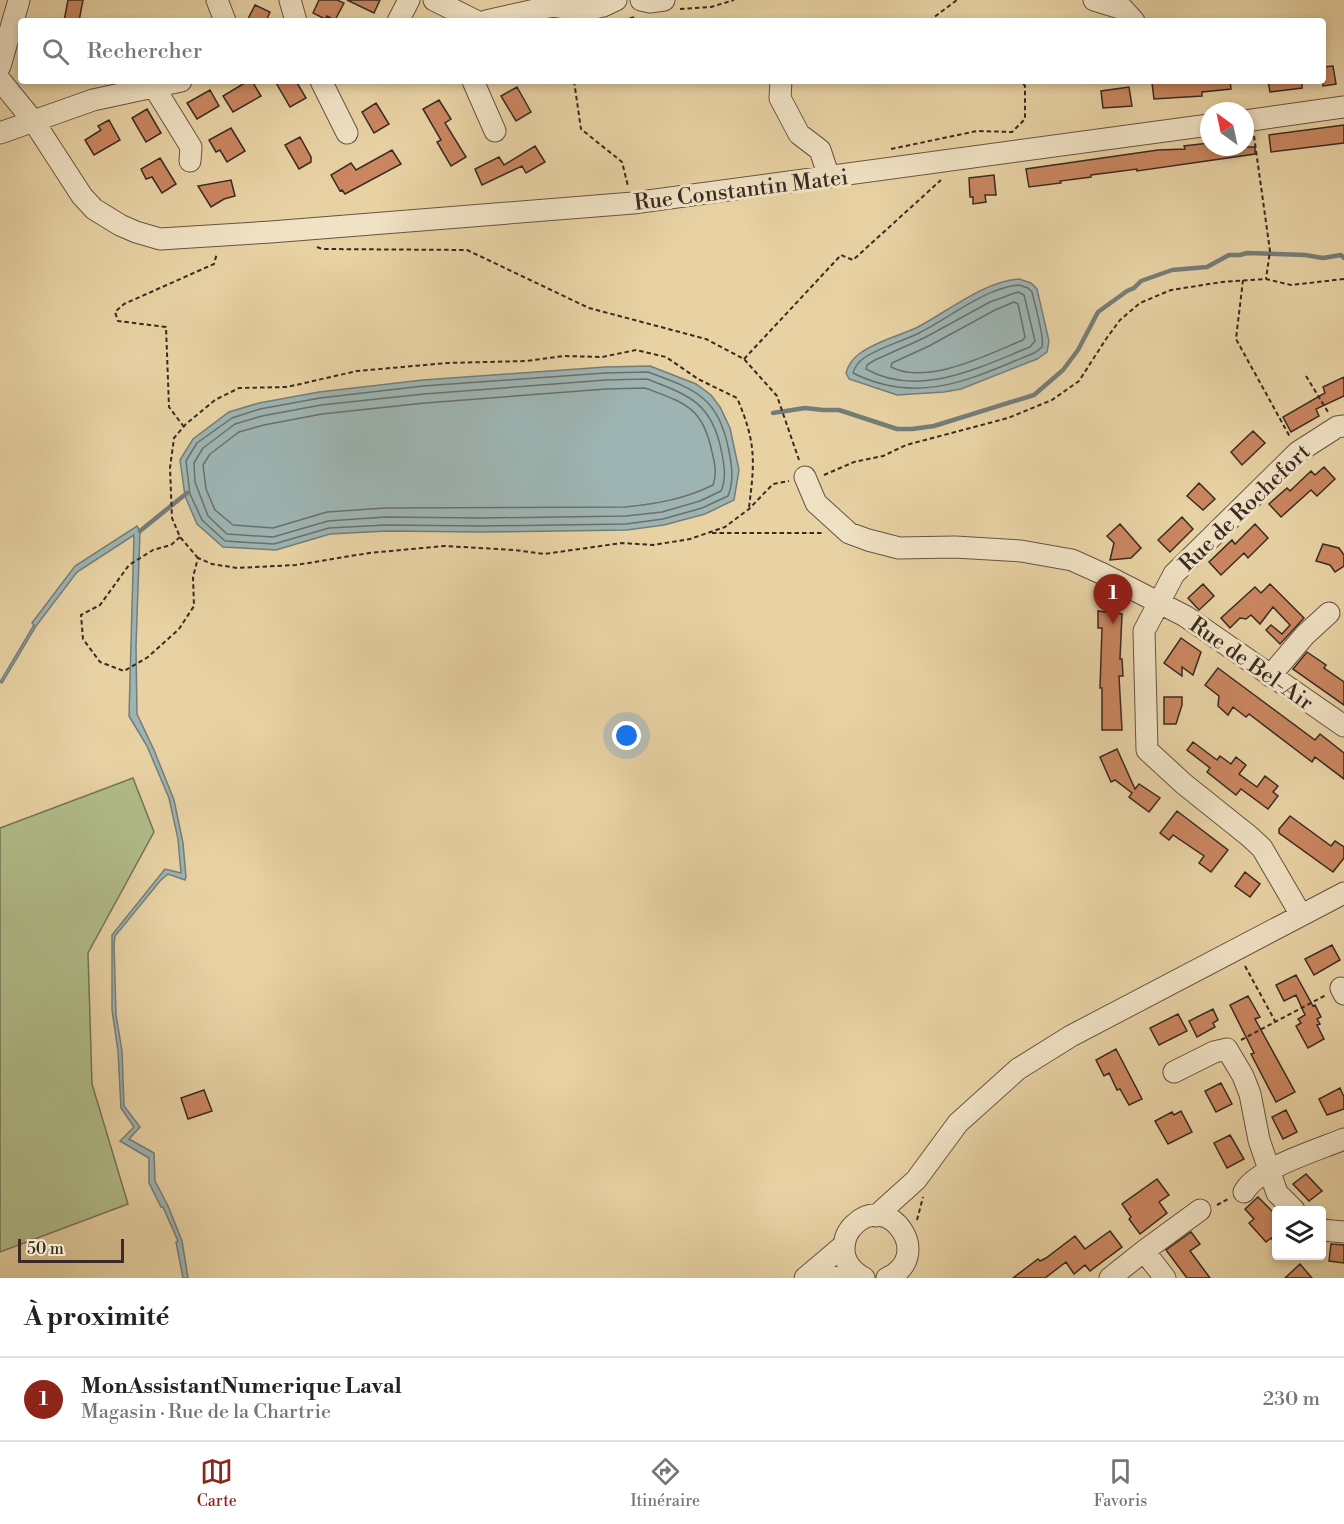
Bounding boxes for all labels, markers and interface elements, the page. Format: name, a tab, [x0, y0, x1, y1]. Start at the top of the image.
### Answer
search box	[18, 18, 1326, 84]
icon: search	[39, 35, 72, 68]
text: Rechercher	[87, 38, 202, 65]
north arrow	[1200, 102, 1254, 156]
street label: Rue Constantin Matei	[633, 164, 850, 217]
street label: Rue de Rochefort	[1174, 439, 1316, 577]
pin: 1	[1094, 574, 1132, 624]
street label: Rue de Bel-Air	[1184, 612, 1318, 717]
your location	[612, 721, 641, 750]
map controls	[1272, 1206, 1326, 1260]
button: layers	[1272, 1206, 1326, 1260]
scale bar	[18, 1236, 124, 1264]
text: 50 m	[27, 1239, 64, 1259]
text: À proximité	[24, 1301, 169, 1333]
text: MonAssistantNumerique Laval	[81, 1373, 402, 1400]
text: 1	[39, 1387, 48, 1412]
text: 230 m	[1263, 1387, 1320, 1412]
text: Magasin · Rue de la Chartrie	[81, 1400, 331, 1425]
tab: Carte	[197, 1455, 237, 1511]
tab: Itinéraire	[630, 1455, 700, 1511]
tab: Favoris	[1094, 1455, 1147, 1511]

